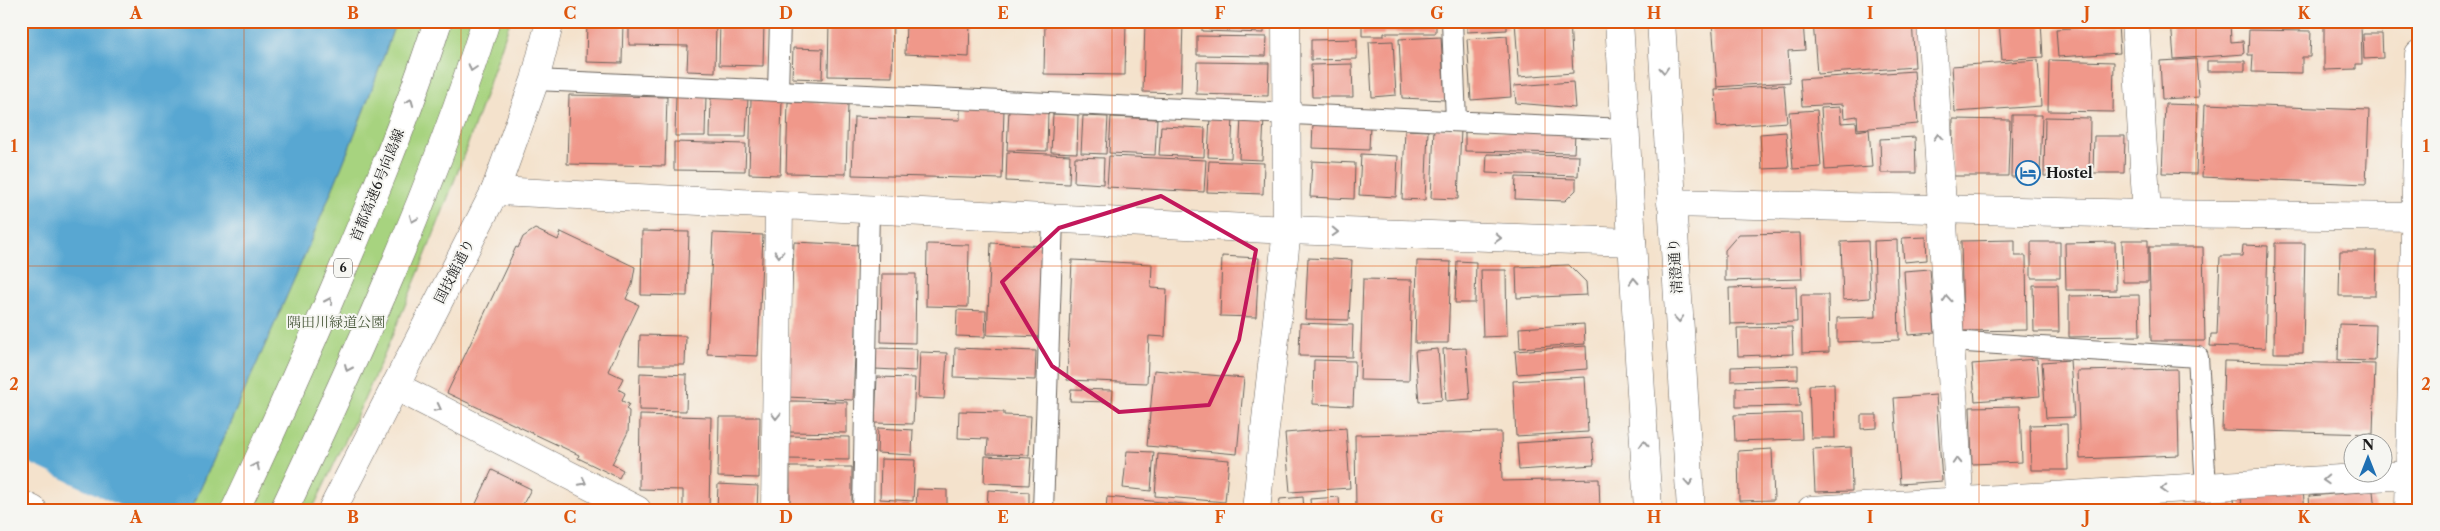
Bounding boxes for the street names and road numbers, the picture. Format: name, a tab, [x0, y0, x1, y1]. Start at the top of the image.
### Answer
street label: 首都高速6号向島線	[346, 126, 408, 244]
street label: 国技館通り	[430, 236, 478, 306]
street label: 清澄通り	[1664, 237, 1686, 295]
road number: 6	[334, 258, 352, 278]

